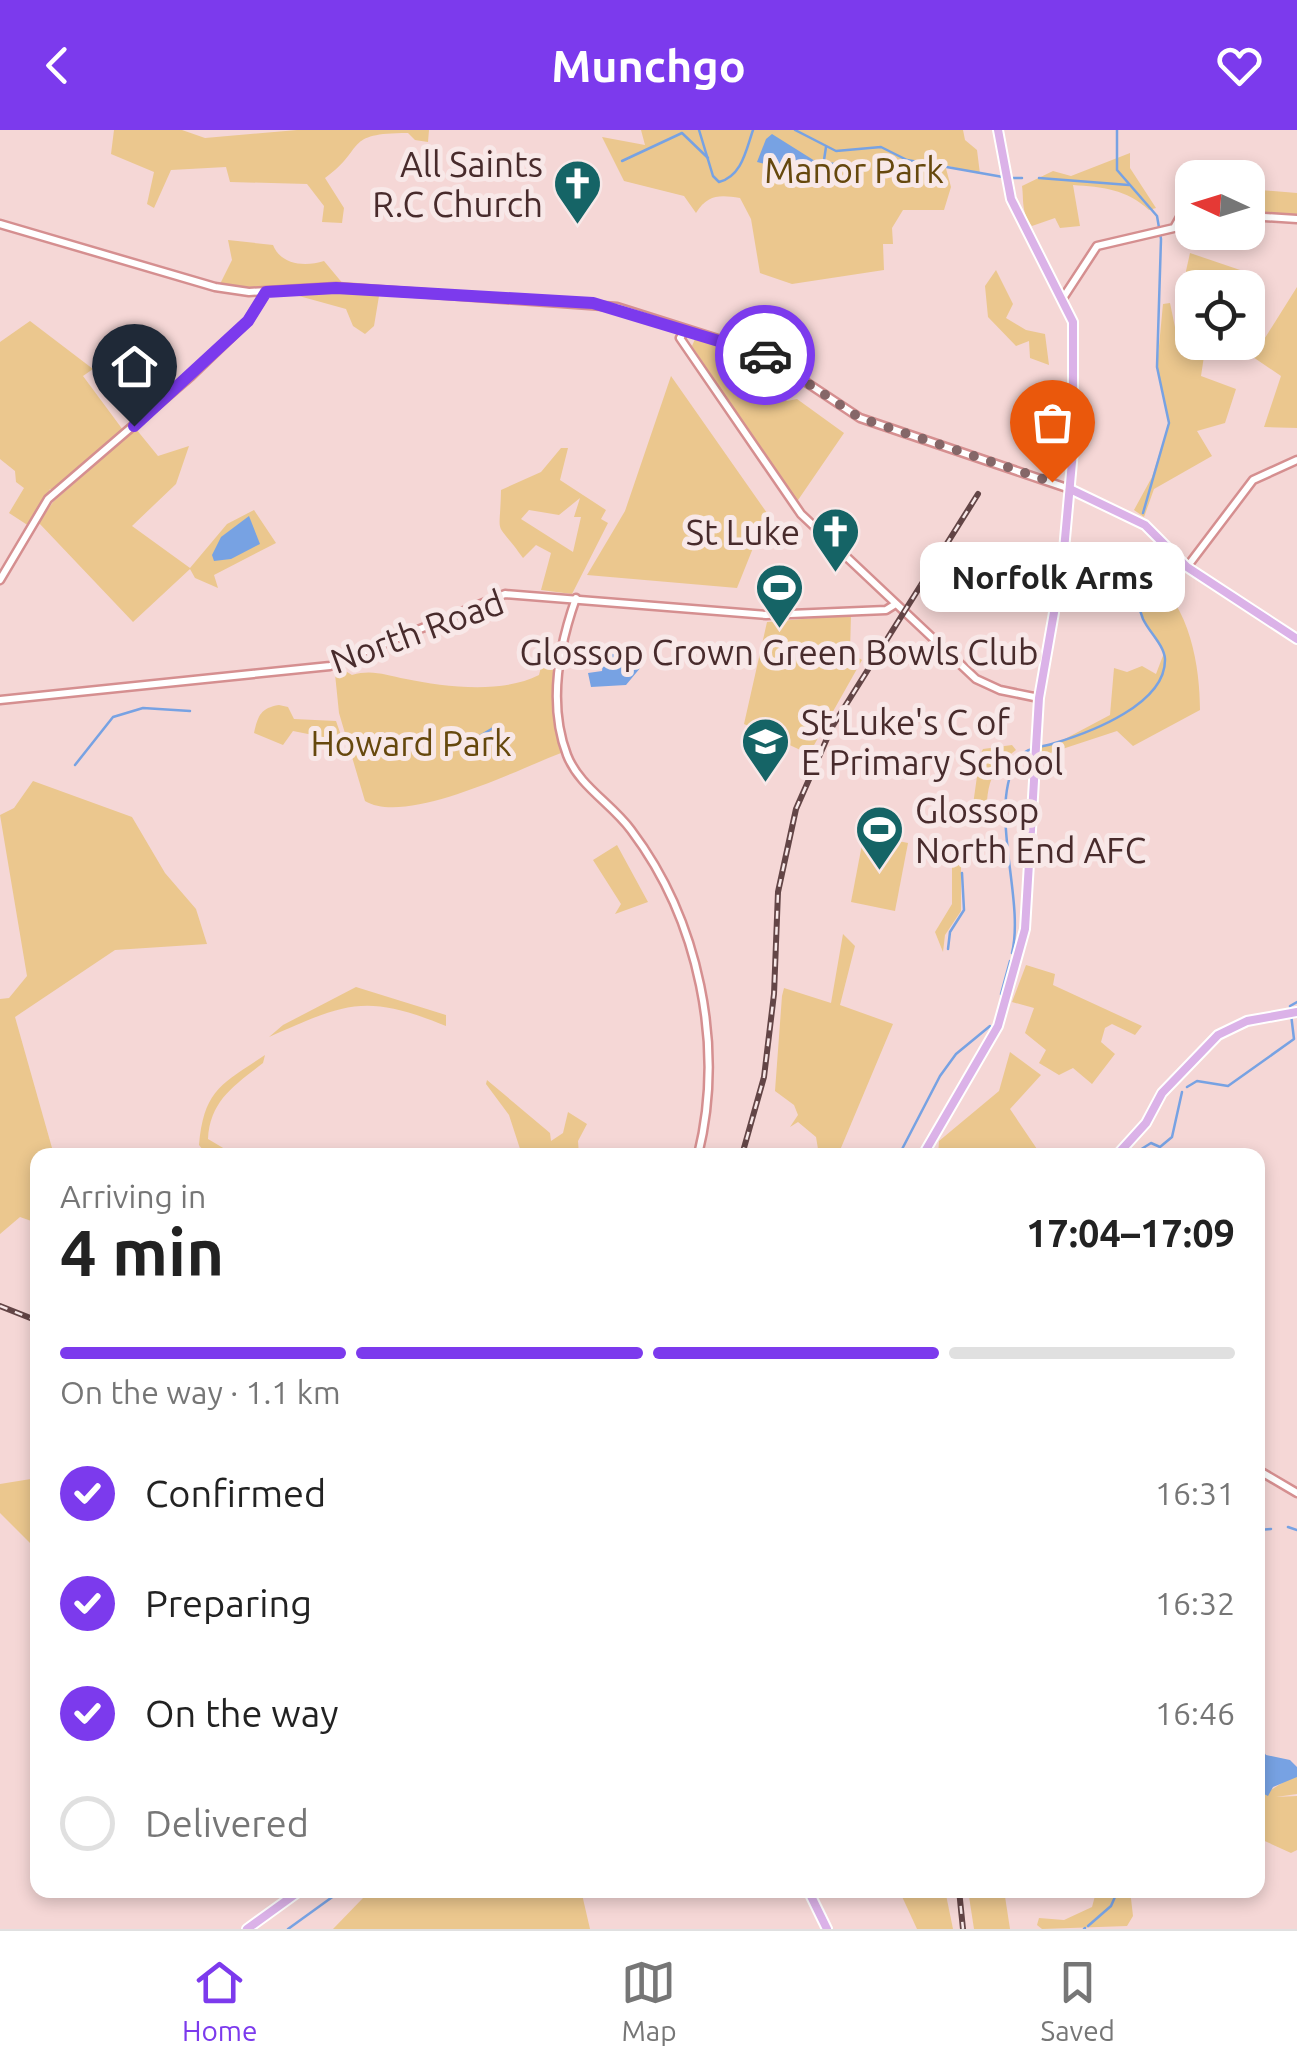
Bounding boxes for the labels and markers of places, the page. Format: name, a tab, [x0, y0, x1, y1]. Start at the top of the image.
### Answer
place label: All Saints R.C Church	[372, 144, 543, 224]
church icon: All Saints R.C Church	[552, 158, 604, 226]
pin	[92, 324, 177, 427]
pin	[1010, 380, 1095, 483]
church icon: St Luke	[809, 506, 861, 574]
place label: St Luke	[686, 512, 800, 552]
callout: Norfolk Arms	[920, 542, 1184, 612]
sports icon: Glossop Crown Green Bowls Club	[753, 562, 805, 630]
place label: Glossop Crown Green Bowls Club	[520, 632, 1038, 672]
place label: St Luke's C of E Primary School	[801, 702, 1063, 782]
school or university icon: St Luke's C of E Primary School	[740, 716, 792, 784]
place label: Glossop North End AFC	[915, 790, 1146, 870]
sports icon: Glossop North End AFC	[854, 804, 906, 872]

